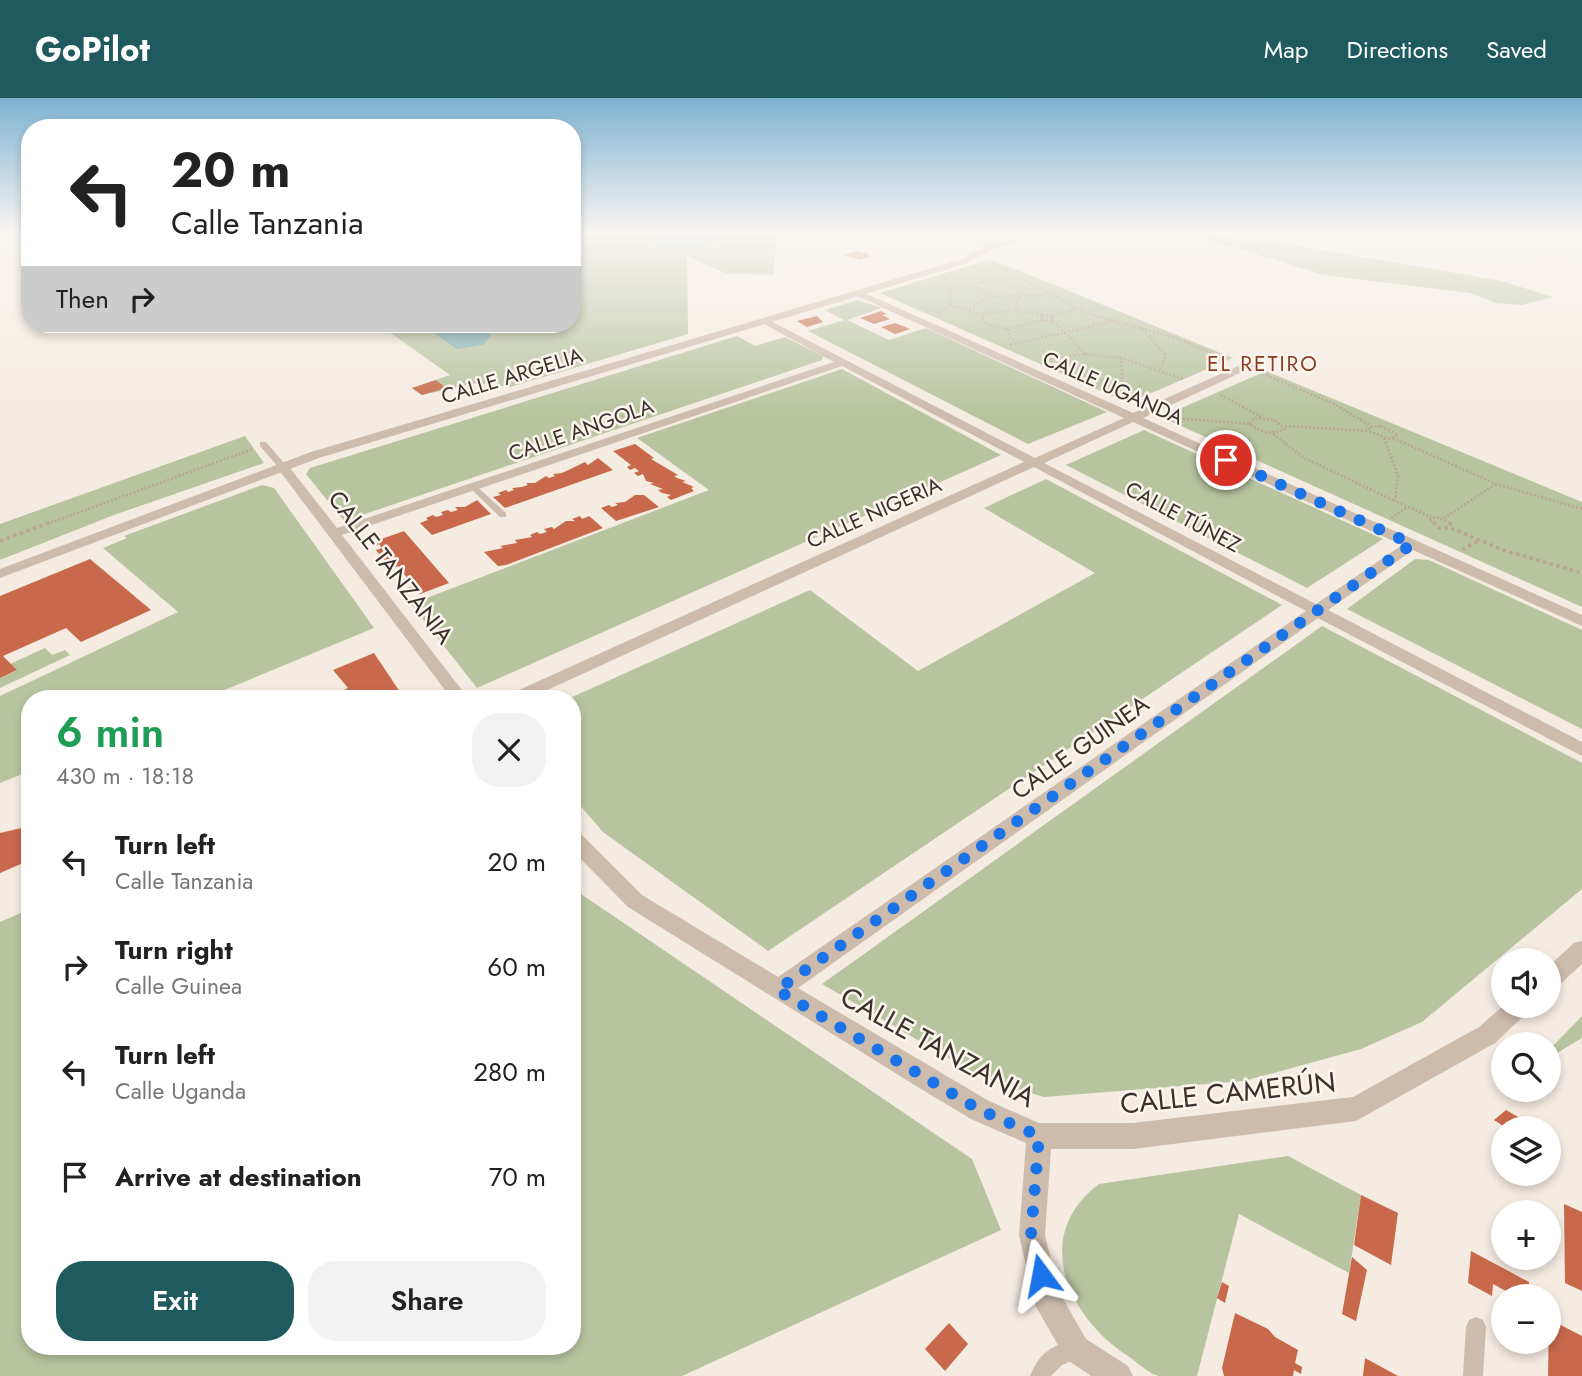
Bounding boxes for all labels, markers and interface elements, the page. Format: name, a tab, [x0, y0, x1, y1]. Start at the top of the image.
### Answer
text: GoPilot	[35, 26, 150, 73]
text: Map	[1264, 32, 1309, 67]
text: Directions	[1347, 32, 1448, 67]
text: Saved	[1486, 32, 1547, 67]
text: 20 m	[171, 135, 290, 205]
icon: left	[56, 147, 147, 238]
text: Calle Tanzania	[171, 200, 364, 246]
text: Then	[56, 280, 109, 318]
icon: right	[123, 280, 161, 318]
street label: CALLE ARGELIA	[438, 340, 587, 412]
street label: CALLE UGANDA	[1038, 344, 1188, 432]
district label: EL RETIRO	[1207, 349, 1319, 379]
street label: CALLE ANGOLA	[504, 391, 658, 469]
pin	[1196, 430, 1256, 490]
icon: arrive	[1207, 441, 1245, 479]
street label: CALLE NIGERIA	[802, 470, 946, 556]
street label: CALLE TÚNEZ	[1120, 474, 1247, 560]
street label: CALLE TANZANIA	[320, 483, 462, 651]
street label: CALLE GUINEA	[1004, 686, 1156, 808]
text: 6 min	[56, 702, 164, 763]
button: close	[472, 713, 546, 787]
text: 430 m · 18:18	[56, 759, 194, 793]
text: Turn left	[115, 826, 215, 864]
icon: left	[56, 843, 94, 881]
text: 20 m	[488, 843, 546, 881]
text: Calle Tanzania	[115, 864, 253, 898]
text: Turn right	[115, 931, 233, 969]
icon: right	[56, 948, 94, 986]
text: 60 m	[487, 948, 546, 986]
map controls	[1491, 948, 1561, 1354]
button: sound	[1491, 948, 1561, 1018]
text: Calle Guinea	[115, 969, 242, 1003]
street label: CALLE TANZANIA	[833, 976, 1043, 1118]
button: search	[1491, 1032, 1561, 1102]
text: Turn left	[115, 1036, 215, 1074]
icon: left	[56, 1053, 94, 1091]
text: 280 m	[473, 1053, 546, 1091]
street label: CALLE CAMERÚN	[1118, 1061, 1338, 1125]
text: Calle Uganda	[115, 1074, 246, 1108]
button: layers	[1491, 1116, 1561, 1186]
icon: arrive	[56, 1158, 94, 1196]
text: Arrive at destination	[115, 1158, 362, 1196]
text: 70 m	[489, 1158, 546, 1196]
button: +	[1491, 1200, 1561, 1270]
position arrow	[1004, 1238, 1078, 1312]
button: Exit	[56, 1261, 294, 1341]
button: Share	[308, 1261, 546, 1341]
button: −	[1491, 1284, 1561, 1354]

